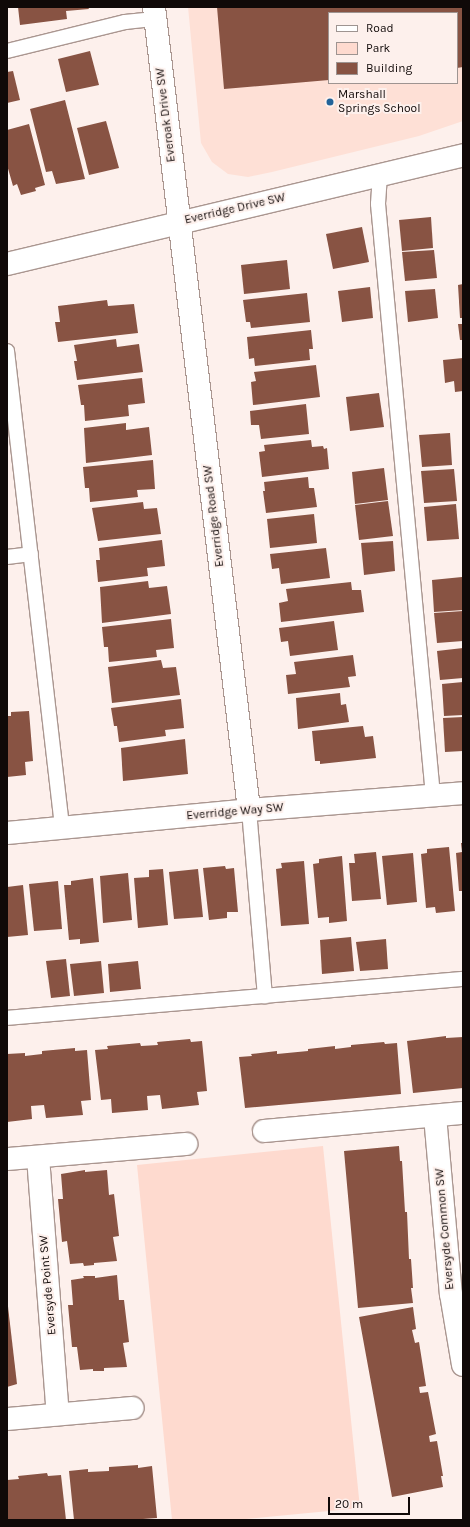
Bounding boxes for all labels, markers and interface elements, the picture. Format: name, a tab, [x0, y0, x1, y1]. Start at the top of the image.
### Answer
legend	[328, 12, 458, 84]
text: Road	[366, 21, 394, 35]
text: Park	[366, 41, 390, 55]
text: Building	[366, 61, 412, 75]
street label: Everoak Drive SW	[153, 67, 179, 163]
place label: Marshall Springs School	[338, 88, 421, 116]
marker: Marshall Springs School	[325, 97, 335, 107]
street label: Everridge Drive SW	[183, 190, 287, 228]
street label: Everridge Road SW	[201, 464, 227, 568]
street label: Everridge Way SW	[186, 801, 284, 823]
street label: Eversyde Common SW	[433, 1168, 457, 1290]
street label: Eversyde Point SW	[36, 1234, 60, 1336]
scale bar	[330, 1489, 412, 1515]
text: 20 m	[335, 1497, 363, 1511]

